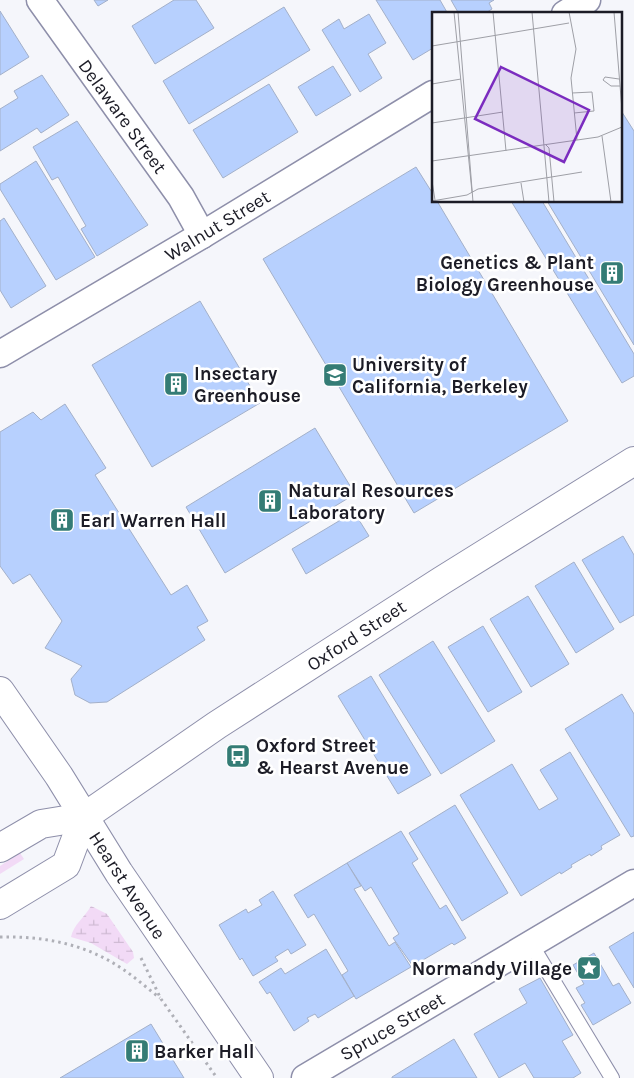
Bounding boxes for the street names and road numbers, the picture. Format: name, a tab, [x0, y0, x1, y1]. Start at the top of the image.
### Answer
street label: Delaware Street	[73, 55, 171, 178]
street label: Walnut Street	[161, 186, 274, 266]
street label: Oxford Street	[303, 596, 410, 676]
street label: Hearst Avenue	[84, 828, 170, 944]
street label: Spruce Street	[336, 988, 449, 1066]

